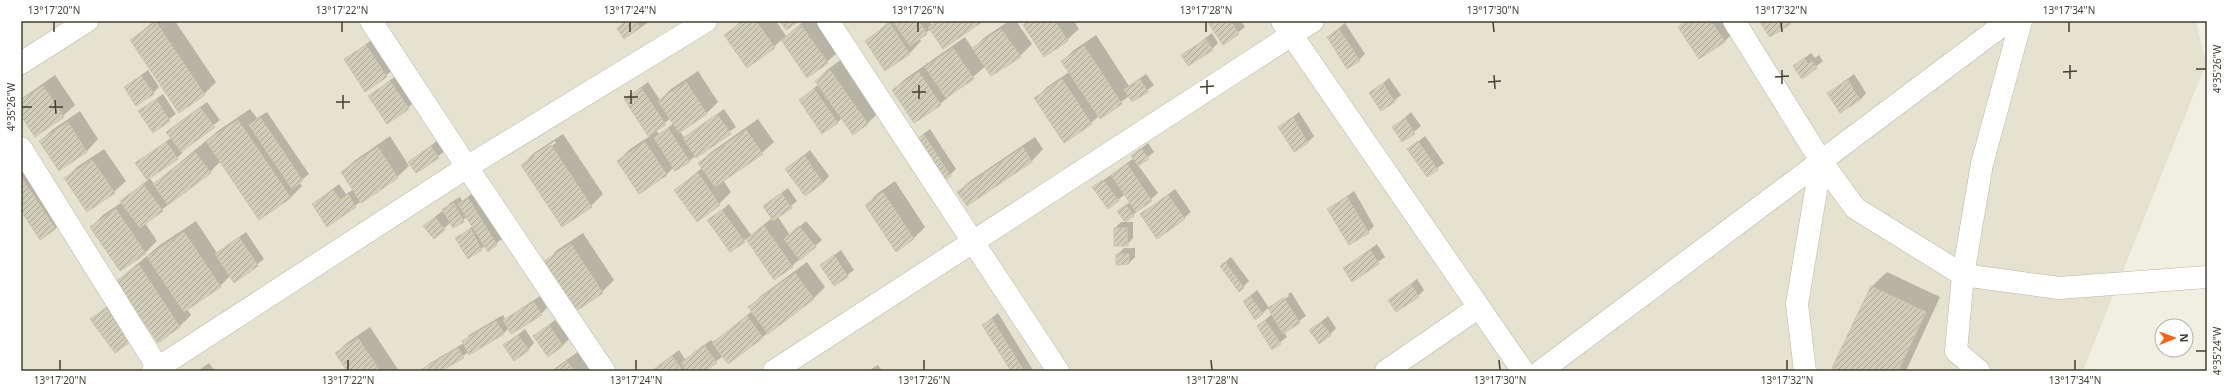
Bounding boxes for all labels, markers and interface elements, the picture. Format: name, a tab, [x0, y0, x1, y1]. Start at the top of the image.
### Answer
text: 13°17'20"N	[28, 3, 80, 17]
text: 13°17'22"N	[316, 3, 368, 17]
text: 13°17'24"N	[604, 3, 656, 17]
text: 13°17'26"N	[892, 3, 944, 17]
text: 13°17'28"N	[1180, 3, 1232, 17]
text: 13°17'30"N	[1467, 3, 1519, 17]
text: 13°17'32"N	[1755, 3, 1807, 17]
text: 13°17'34"N	[2043, 3, 2095, 17]
text: 4°35'26"W	[2210, 44, 2224, 93]
text: 4°35'26"W	[4, 82, 18, 131]
north arrow	[2154, 318, 2194, 358]
text: 4°35'24"W	[2210, 326, 2224, 375]
text: N	[2177, 333, 2192, 342]
text: 13°17'20"N	[34, 373, 86, 387]
text: 13°17'22"N	[322, 373, 374, 387]
text: 13°17'24"N	[610, 373, 662, 387]
text: 13°17'26"N	[898, 373, 950, 387]
text: 13°17'28"N	[1186, 373, 1238, 387]
text: 13°17'30"N	[1474, 373, 1526, 387]
text: 13°17'32"N	[1761, 373, 1813, 387]
text: 13°17'34"N	[2049, 373, 2101, 387]

